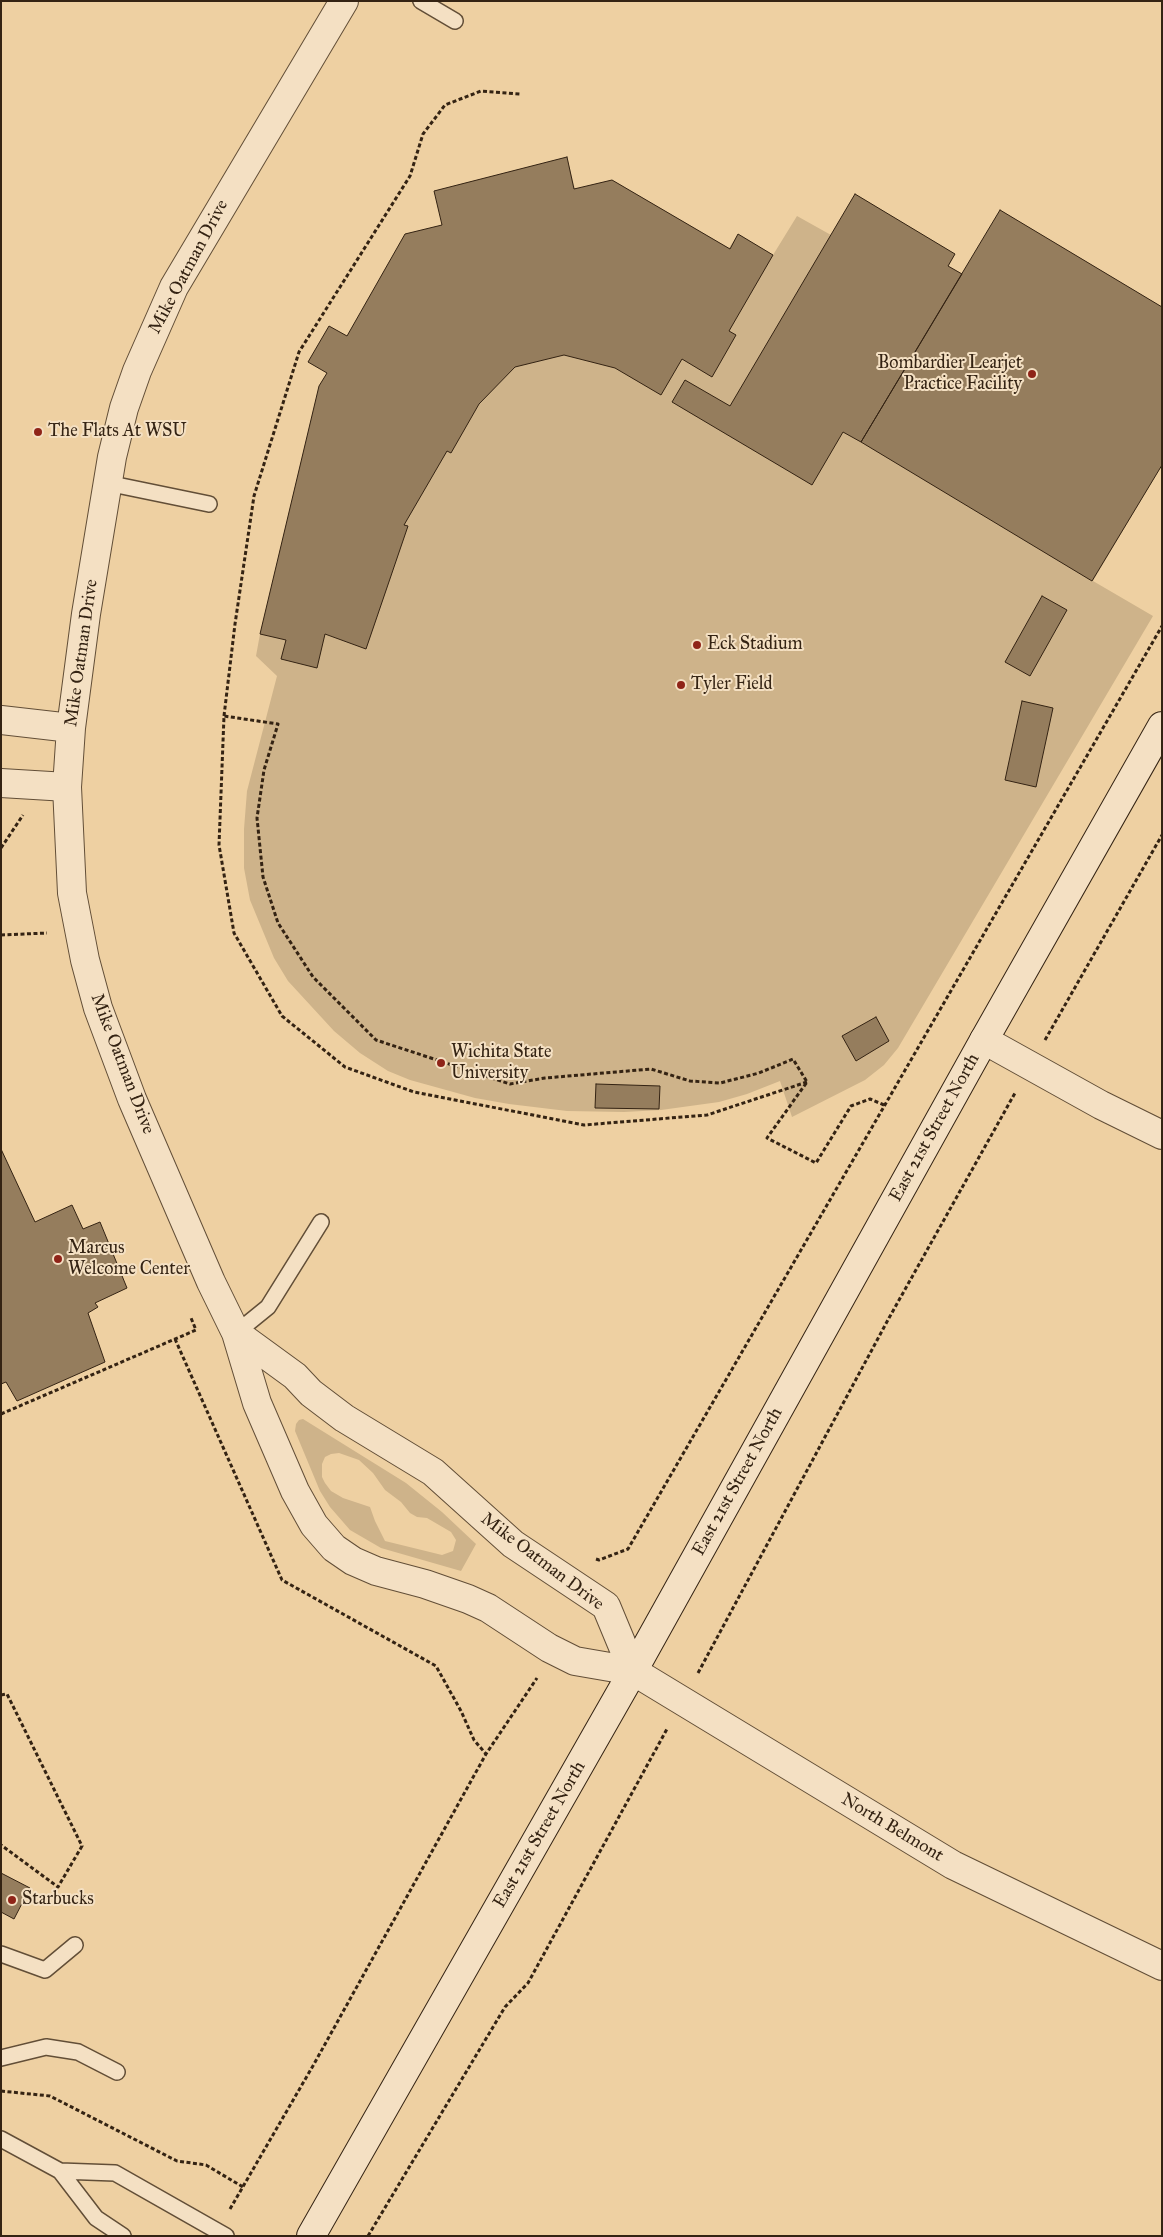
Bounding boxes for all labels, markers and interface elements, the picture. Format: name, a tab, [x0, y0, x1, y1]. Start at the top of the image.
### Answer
street label: Mike Oatman Drive	[145, 196, 233, 338]
place label: Bombardier Learjet Practice Facility	[877, 353, 1022, 396]
marker: Bombardier Learjet Practice Facility	[1026, 368, 1038, 380]
place label: The Flats At WSU	[48, 421, 187, 443]
marker: The Flats At WSU	[32, 426, 44, 438]
street label: Mike Oatman Drive	[61, 578, 103, 728]
place label: Eck Stadium	[707, 634, 803, 656]
marker: Eck Stadium	[691, 639, 703, 651]
place label: Tyler Field	[691, 674, 773, 696]
marker: Tyler Field	[675, 679, 687, 691]
street label: Mike Oatman Drive	[85, 991, 159, 1137]
place label: Wichita State University	[451, 1042, 551, 1084]
street label: East 21st Street North	[885, 1050, 985, 1206]
marker: Wichita State University	[435, 1057, 447, 1069]
place label: Marcus Welcome Center	[68, 1238, 190, 1280]
marker: Marcus Welcome Center	[52, 1253, 64, 1265]
street label: East 21st Street North	[688, 1404, 788, 1560]
street label: Mike Oatman Drive	[476, 1509, 608, 1615]
street label: East 21st Street North	[489, 1758, 591, 1912]
street label: North Belmont	[837, 1789, 947, 1867]
place label: Starbucks	[22, 1889, 94, 1911]
marker: Starbucks	[6, 1894, 18, 1906]

